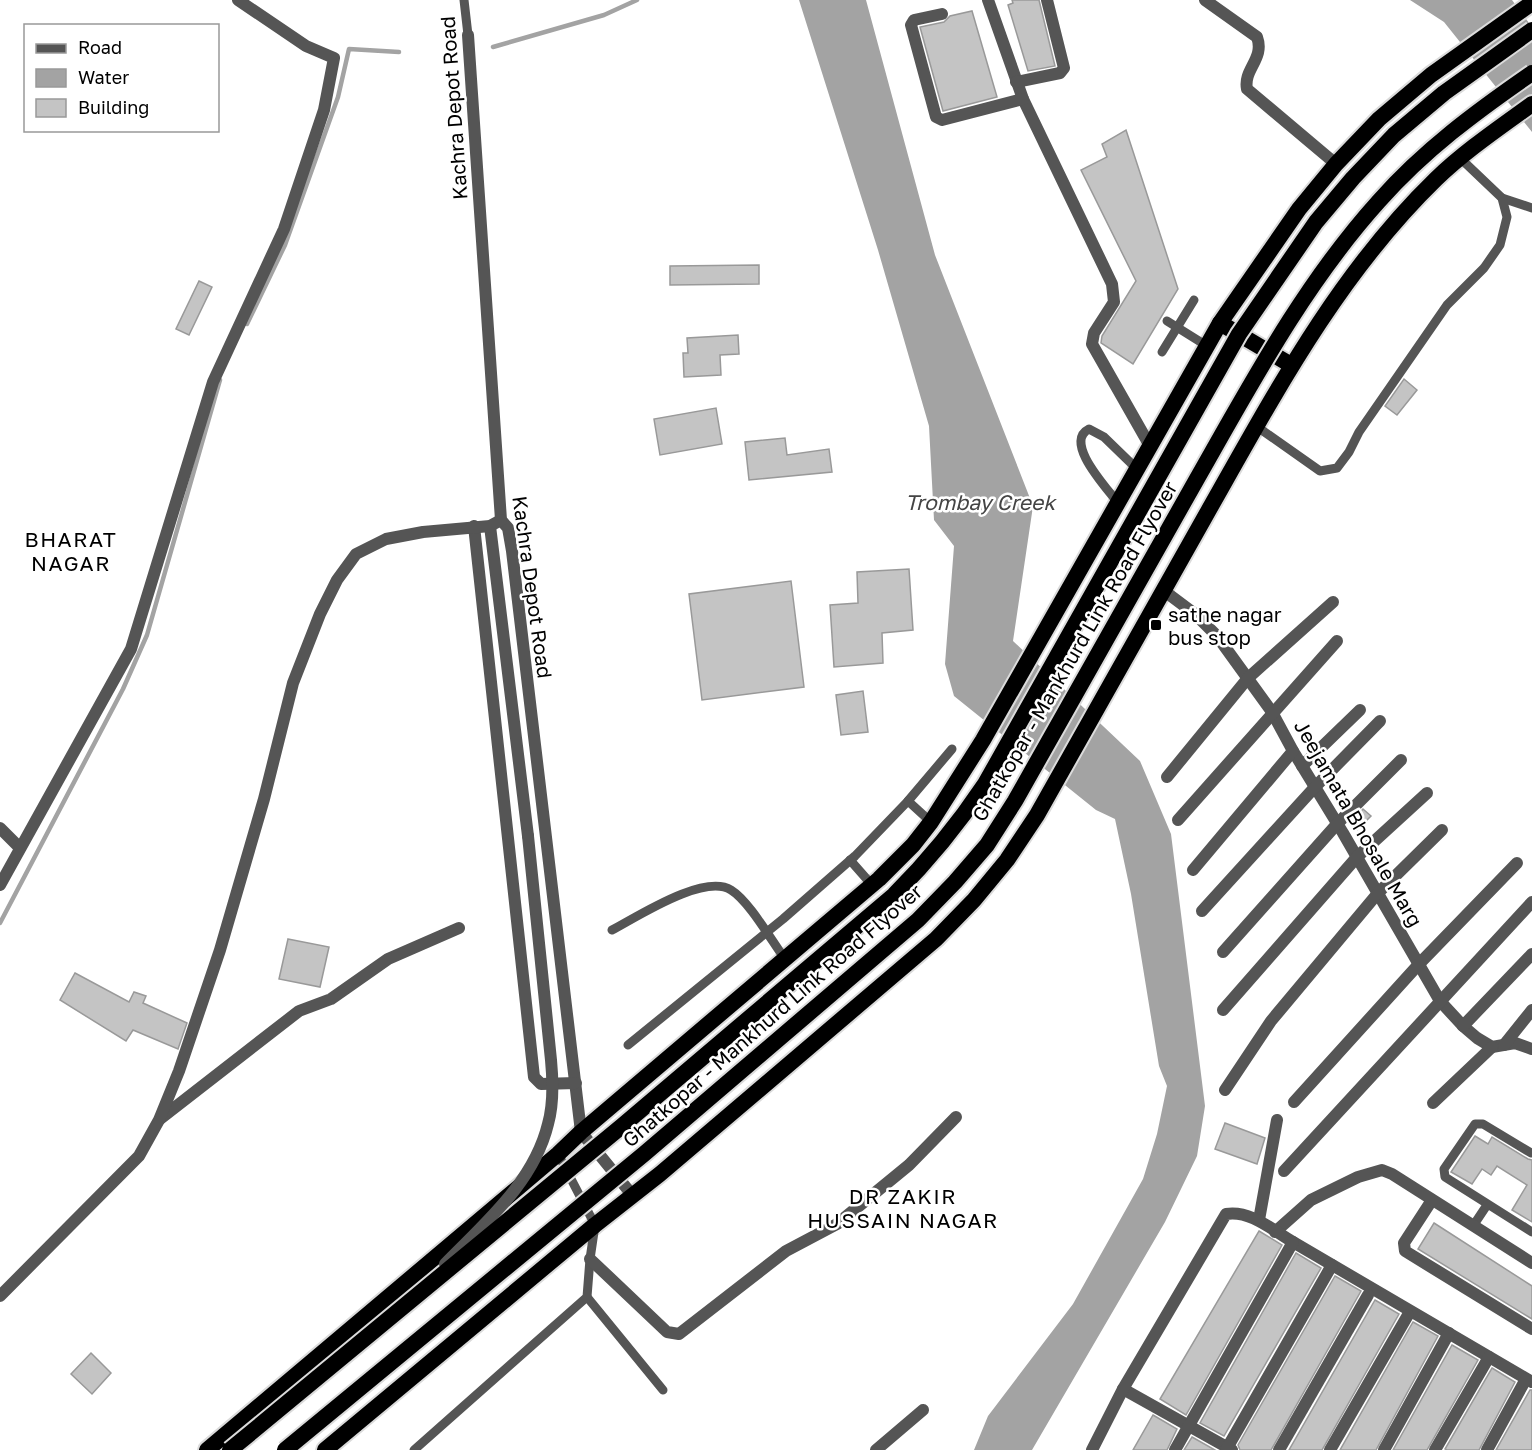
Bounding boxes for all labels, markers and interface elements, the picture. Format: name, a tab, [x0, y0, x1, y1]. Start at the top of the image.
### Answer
street label: Kachra Depot Road	[435, 15, 471, 201]
legend	[24, 24, 219, 132]
text: Road	[78, 36, 122, 58]
text: Water	[78, 66, 129, 88]
text: Building	[78, 96, 149, 118]
street label: Ghatkopar - Mankhurd Link Road Flyover	[966, 477, 1182, 825]
water label: Trombay Creek	[905, 489, 1057, 515]
street label: Kachra Depot Road	[508, 494, 558, 680]
district label: BHARAT NAGAR	[25, 526, 117, 576]
place label: sathe nagar bus stop	[1168, 602, 1282, 649]
marker: sathe nagar bus stop	[1149, 618, 1163, 632]
street label: Jeejamata Bhosale Marg	[1290, 715, 1428, 931]
street label: Ghatkopar - Mankhurd Link Road Flyover	[617, 878, 927, 1152]
district label: DR ZAKIR HUSSAIN NAGAR	[807, 1183, 999, 1233]

